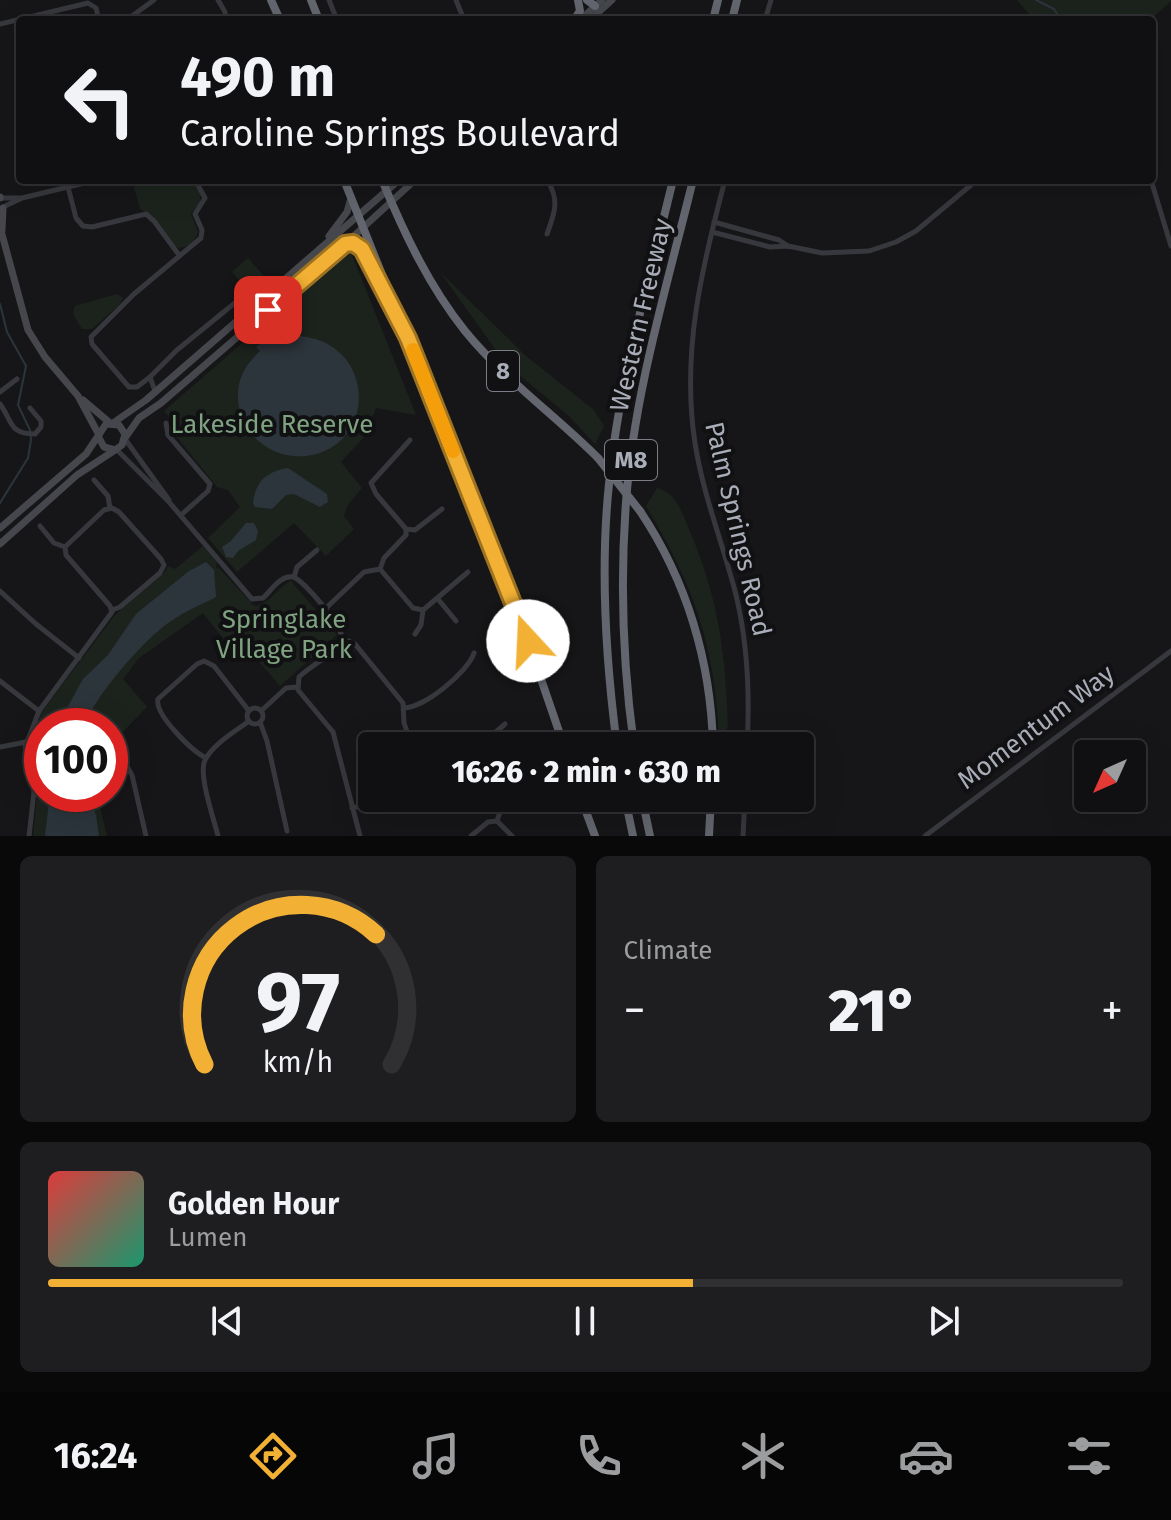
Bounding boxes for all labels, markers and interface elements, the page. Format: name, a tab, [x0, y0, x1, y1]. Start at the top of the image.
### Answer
text: 490 m	[180, 44, 335, 111]
icon: left	[48, 48, 152, 152]
text: Caroline Springs Boulevard	[180, 112, 620, 156]
street label: Western Freeway	[604, 215, 678, 415]
pin	[234, 276, 302, 344]
icon: arrive	[246, 288, 290, 332]
road number: 8	[487, 351, 519, 391]
park label: Lakeside Reserve	[171, 409, 373, 440]
street label: Palm Springs Road	[698, 419, 778, 639]
road number: M8	[605, 440, 657, 480]
position arrow	[486, 599, 570, 683]
park label: Springlake Village Park	[216, 604, 353, 665]
street label: Momentum Way	[952, 658, 1121, 796]
speed limit sign: 100	[24, 708, 128, 812]
north arrow	[1074, 740, 1146, 812]
map controls	[1074, 740, 1146, 812]
text: 16:26 · 2 min · 630 m	[451, 754, 721, 790]
text: Climate	[624, 935, 712, 966]
text: 97	[255, 953, 340, 1053]
text: 21°	[828, 975, 918, 1047]
text: −	[624, 984, 646, 1037]
text: +	[1101, 984, 1123, 1037]
text: km/h	[262, 1045, 333, 1080]
text: Golden Hour	[168, 1186, 339, 1222]
text: Lumen	[168, 1222, 247, 1253]
icon: previous	[205, 1299, 249, 1343]
icon: pause	[563, 1299, 607, 1343]
icon: next	[922, 1299, 966, 1343]
icon: directions	[245, 1428, 301, 1484]
icon: music	[408, 1428, 464, 1484]
icon: phone	[571, 1428, 627, 1484]
icon: climate	[735, 1428, 791, 1484]
icon: car	[898, 1428, 954, 1484]
icon: filters	[1061, 1428, 1117, 1484]
text: 16:24	[54, 1434, 137, 1478]

